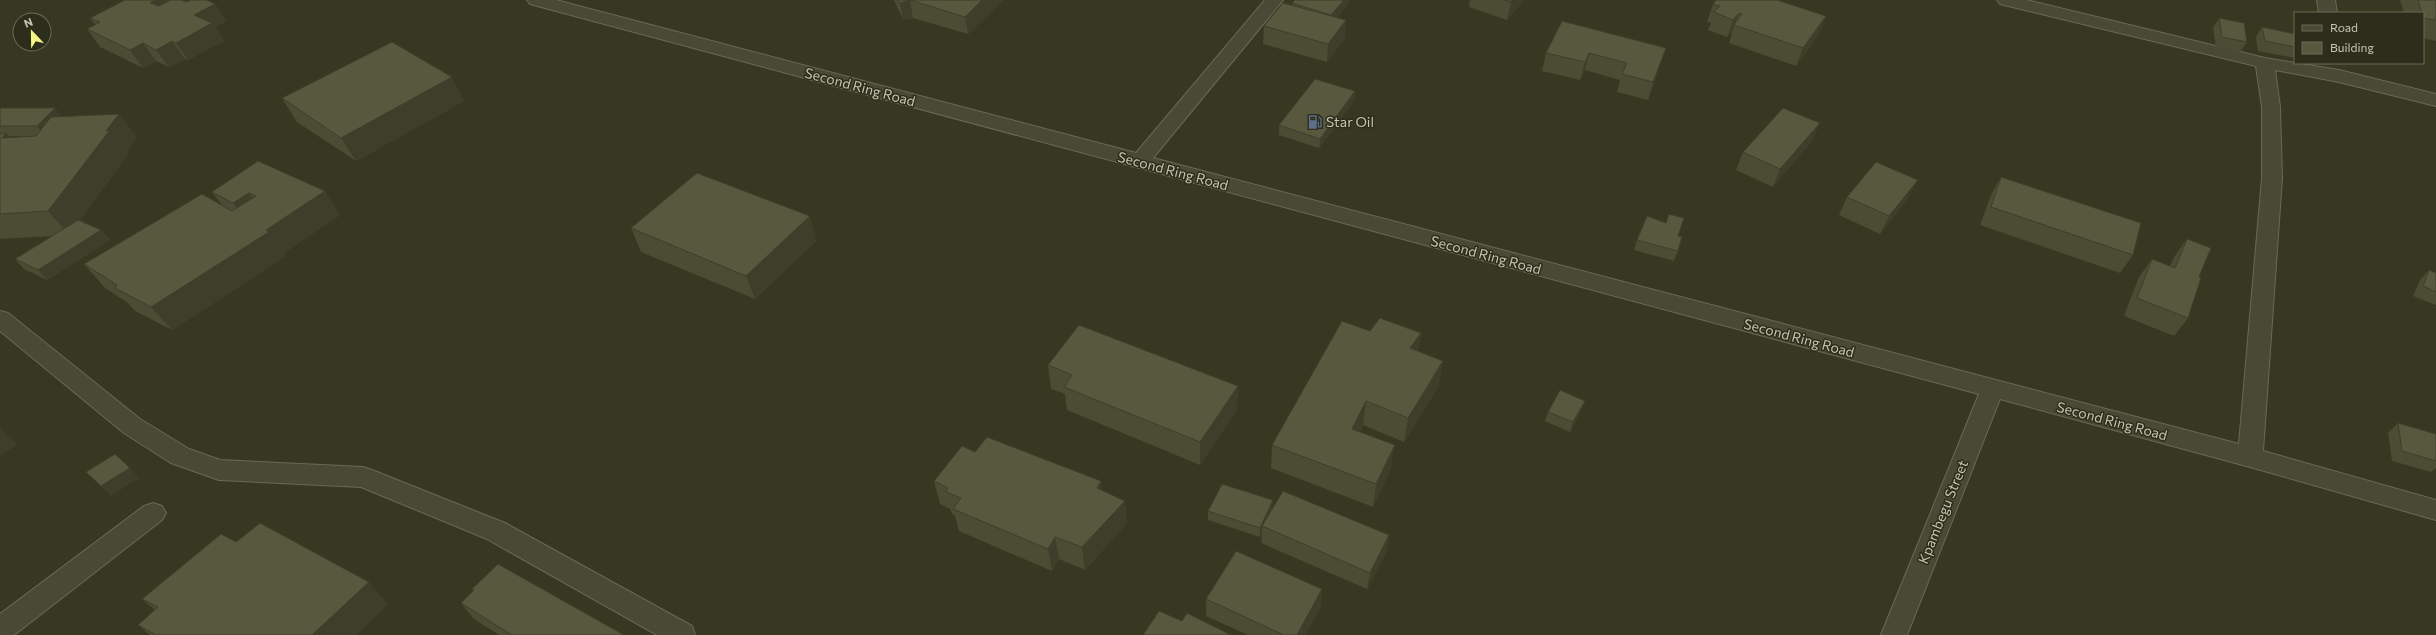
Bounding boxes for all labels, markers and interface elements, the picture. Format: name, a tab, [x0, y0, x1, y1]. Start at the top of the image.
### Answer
north arrow	[12, 12, 52, 52]
legend	[2294, 12, 2424, 64]
text: N	[22, 15, 34, 30]
text: Road	[2330, 20, 2358, 34]
text: Building	[2330, 40, 2374, 54]
street label: Second Ring Road	[803, 64, 917, 109]
place label: Star Oil	[1326, 113, 1374, 130]
fuel station icon: Star Oil	[1307, 114, 1323, 130]
street label: Second Ring Road	[1116, 148, 1230, 193]
street label: Second Ring Road	[1429, 232, 1543, 277]
street label: Second Ring Road	[1742, 315, 1856, 360]
street label: Second Ring Road	[2055, 398, 2169, 443]
street label: Kpambegu Street	[1914, 457, 1971, 566]

